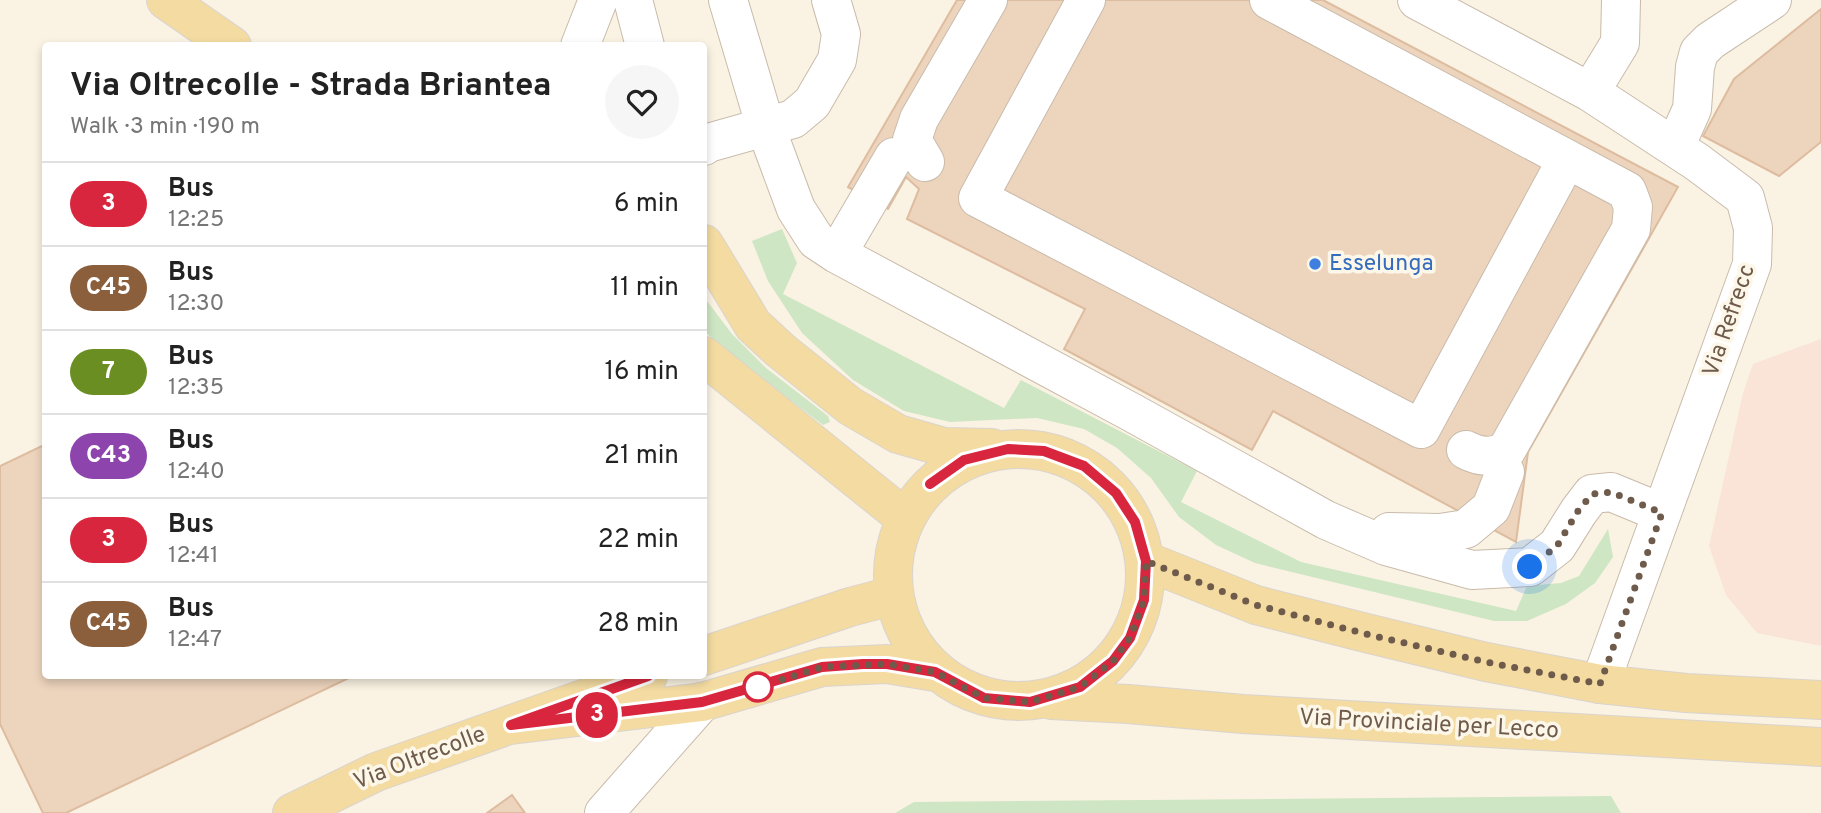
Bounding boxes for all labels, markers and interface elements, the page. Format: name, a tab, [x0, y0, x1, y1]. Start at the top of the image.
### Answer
button: heart	[605, 65, 679, 139]
text: Via Oltrecolle - Strada Briantea	[70, 66, 551, 108]
text: Walk · 3 min · 190 m	[70, 113, 260, 142]
text: Bus	[168, 173, 214, 206]
text: 6 min	[614, 188, 679, 221]
text: 3	[101, 189, 116, 219]
text: 12:25	[168, 206, 224, 235]
place label: Esselunga	[1329, 250, 1434, 279]
marker: Esselunga	[1307, 256, 1323, 272]
text: Bus	[168, 257, 214, 290]
street label: Via Refrecc	[1697, 261, 1763, 381]
text: 11 min	[610, 272, 679, 305]
text: C45	[86, 273, 131, 303]
text: 12:30	[168, 290, 224, 319]
text: Bus	[168, 341, 214, 374]
text: 16 min	[604, 356, 679, 389]
text: 7	[102, 357, 115, 387]
text: 12:35	[168, 374, 224, 403]
text: Bus	[168, 425, 214, 458]
text: 21 min	[604, 440, 679, 473]
text: C43	[86, 441, 131, 471]
text: 12:40	[168, 458, 225, 487]
text: Bus	[168, 509, 214, 542]
text: 22 min	[598, 524, 679, 557]
text: 3	[101, 525, 116, 555]
text: 12:41	[168, 542, 219, 571]
your location	[1512, 549, 1547, 584]
text: Bus	[168, 593, 214, 626]
text: 28 min	[598, 608, 679, 641]
text: C45	[86, 609, 131, 639]
text: 12:47	[168, 626, 222, 655]
unlabelled marker	[743, 672, 773, 702]
line badge: 3	[574, 692, 620, 738]
text: 3	[590, 700, 604, 730]
street label: Via Provinciale per Lecco	[1298, 704, 1560, 746]
street label: Via Oltrecolle	[350, 721, 490, 797]

